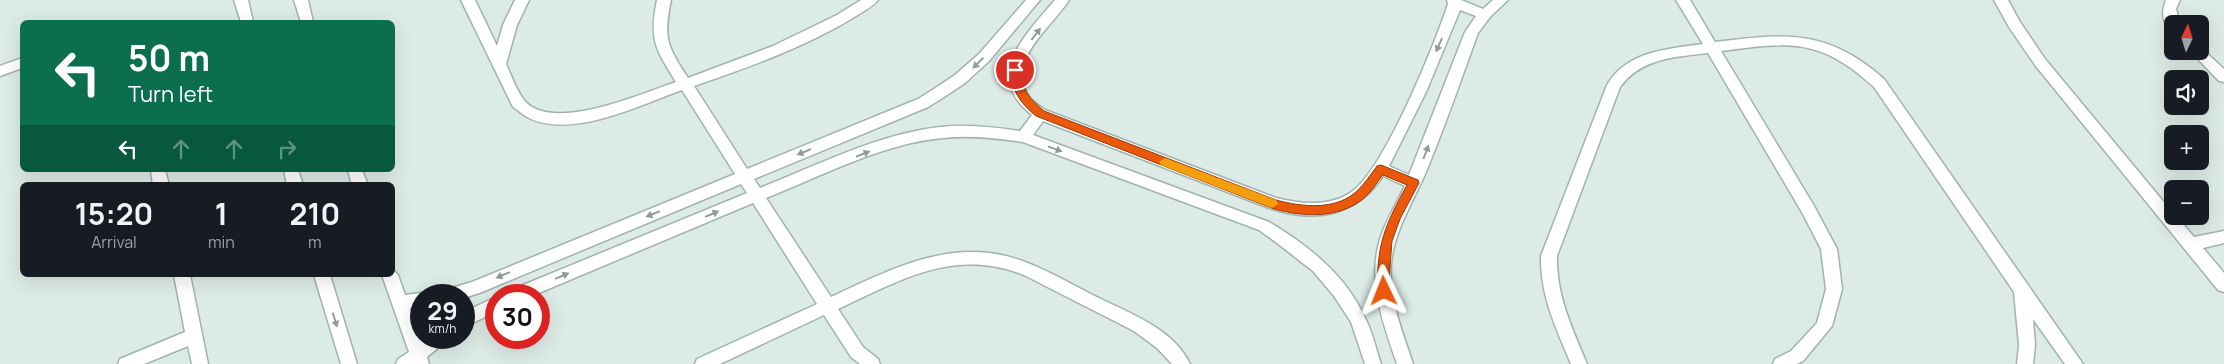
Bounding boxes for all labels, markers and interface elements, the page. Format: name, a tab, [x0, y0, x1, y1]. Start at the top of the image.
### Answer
north arrow	[2164, 15, 2209, 60]
map controls	[2164, 15, 2209, 225]
one-way arrow	[1030, 28, 1041, 41]
text: 50 m	[128, 34, 210, 82]
one-way arrow	[1434, 38, 1442, 52]
icon: left	[45, 40, 110, 105]
pin	[994, 49, 1036, 91]
icon: arrive	[1001, 56, 1029, 84]
one-way arrow	[972, 57, 984, 69]
button: sound	[2164, 70, 2209, 115]
text: Turn left	[128, 79, 213, 109]
button: +	[2164, 125, 2209, 170]
icon: left	[114, 135, 142, 163]
icon: ahead	[167, 135, 195, 163]
icon: ahead	[220, 135, 248, 163]
icon: right	[273, 135, 301, 163]
one-way arrow	[1048, 145, 1063, 153]
one-way arrow	[1422, 145, 1430, 159]
one-way arrow	[797, 149, 811, 157]
one-way arrow	[856, 150, 871, 158]
button: −	[2164, 180, 2209, 225]
text: 15:20	[75, 193, 153, 234]
text: 1	[215, 193, 228, 234]
text: 210	[290, 193, 340, 234]
one-way arrow	[705, 209, 719, 217]
one-way arrow	[645, 210, 660, 218]
text: Arrival	[91, 231, 137, 253]
text: min	[208, 231, 235, 253]
text: m	[308, 231, 322, 253]
position arrow	[1357, 264, 1409, 316]
one-way arrow	[496, 272, 510, 280]
one-way arrow	[555, 272, 569, 280]
speed limit sign: 30	[485, 284, 550, 349]
text: 29	[427, 293, 458, 328]
one-way arrow	[332, 312, 340, 327]
text: km/h	[429, 320, 456, 337]

